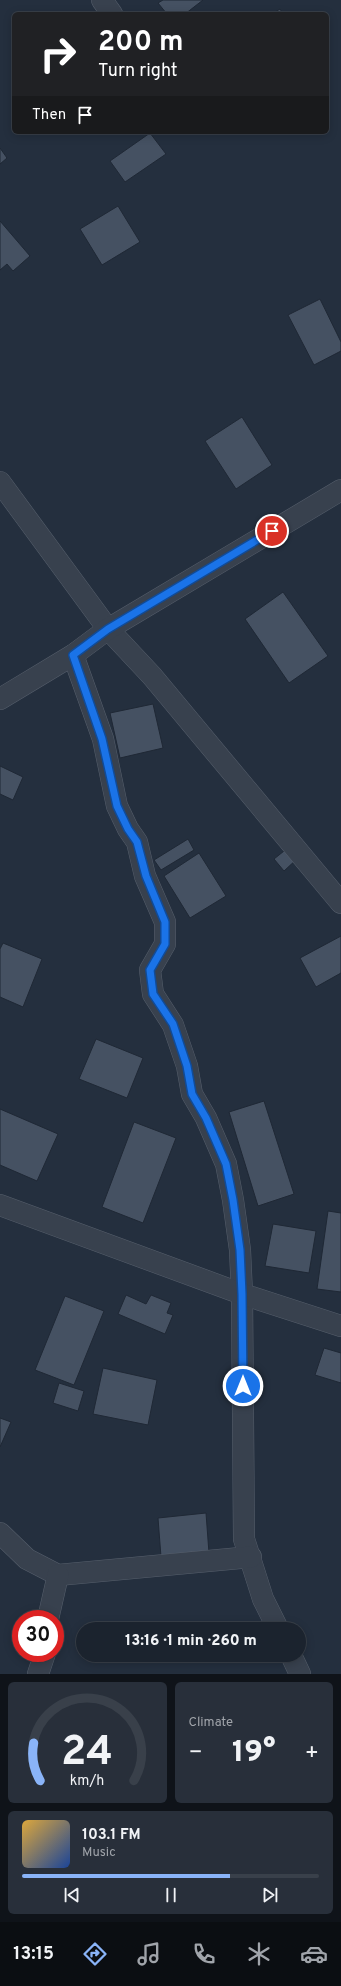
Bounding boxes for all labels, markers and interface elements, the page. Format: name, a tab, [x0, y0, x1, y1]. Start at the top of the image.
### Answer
text: 200 m	[98, 25, 184, 61]
icon: right	[32, 28, 84, 80]
text: Turn right	[98, 60, 178, 83]
icon: arrive	[74, 104, 96, 126]
text: Then	[32, 106, 66, 125]
pin	[255, 514, 289, 548]
icon: arrive	[261, 520, 283, 542]
position arrow	[222, 1365, 264, 1407]
speed limit sign: 30	[12, 1610, 64, 1662]
text: 13:16 · 1 min · 260 m	[125, 1632, 257, 1651]
text: Climate	[189, 1715, 233, 1731]
text: 24	[61, 1726, 113, 1779]
text: 19°	[232, 1735, 275, 1772]
text: −	[189, 1740, 203, 1767]
text: +	[305, 1740, 319, 1767]
text: km/h	[70, 1771, 105, 1789]
text: 103.1 FM	[82, 1826, 141, 1845]
text: Music	[82, 1845, 116, 1861]
icon: previous	[61, 1884, 83, 1906]
icon: pause	[160, 1884, 182, 1906]
icon: next	[259, 1884, 281, 1906]
icon: directions	[81, 1940, 109, 1968]
icon: music	[135, 1940, 163, 1968]
icon: phone	[190, 1940, 218, 1968]
icon: climate	[245, 1940, 273, 1968]
icon: car	[300, 1940, 328, 1968]
text: 13:15	[13, 1943, 54, 1966]

